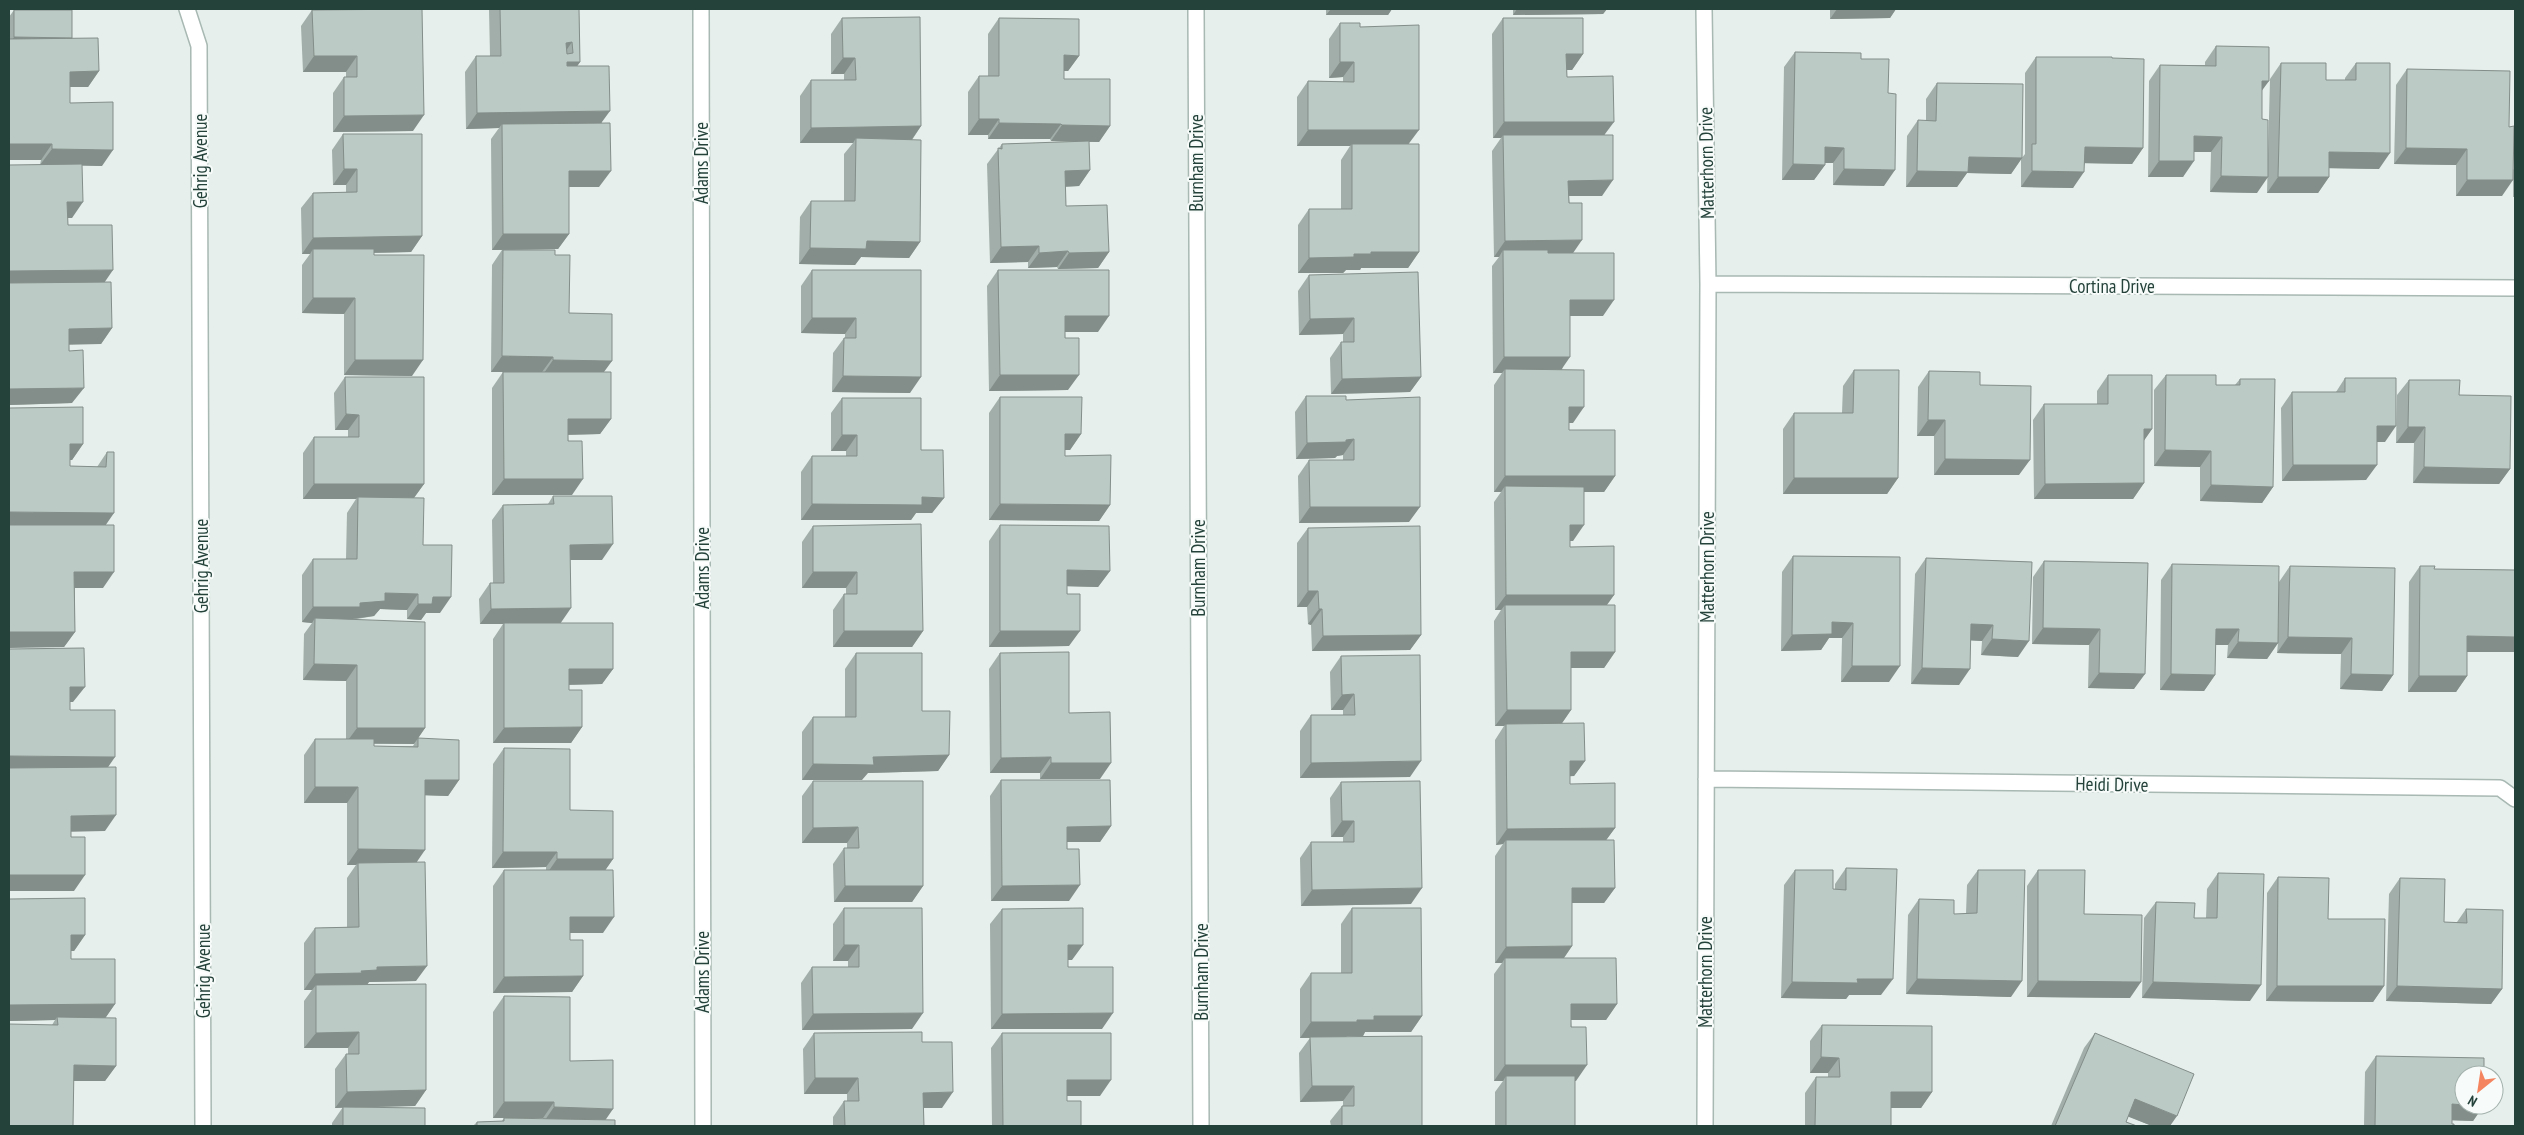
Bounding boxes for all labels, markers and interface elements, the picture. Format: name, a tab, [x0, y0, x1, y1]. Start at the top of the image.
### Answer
street label: Matterhorn Drive	[1693, 107, 1719, 219]
street label: Gehrig Avenue	[188, 114, 212, 208]
street label: Burnham Drive	[1184, 114, 1208, 212]
street label: Adams Drive	[689, 122, 713, 204]
street label: Cortina Drive	[2069, 274, 2155, 298]
street label: Matterhorn Drive	[1695, 511, 1719, 623]
street label: Gehrig Avenue	[189, 519, 213, 613]
street label: Burnham Drive	[1186, 519, 1210, 617]
street label: Adams Drive	[690, 527, 714, 609]
street label: Heidi Drive	[2075, 771, 2149, 797]
street label: Matterhorn Drive	[1693, 916, 1717, 1028]
street label: Burnham Drive	[1189, 923, 1213, 1021]
street label: Gehrig Avenue	[191, 924, 215, 1018]
street label: Adams Drive	[690, 931, 714, 1013]
north arrow	[2454, 1065, 2504, 1115]
text: N	[2465, 1092, 2480, 1111]

